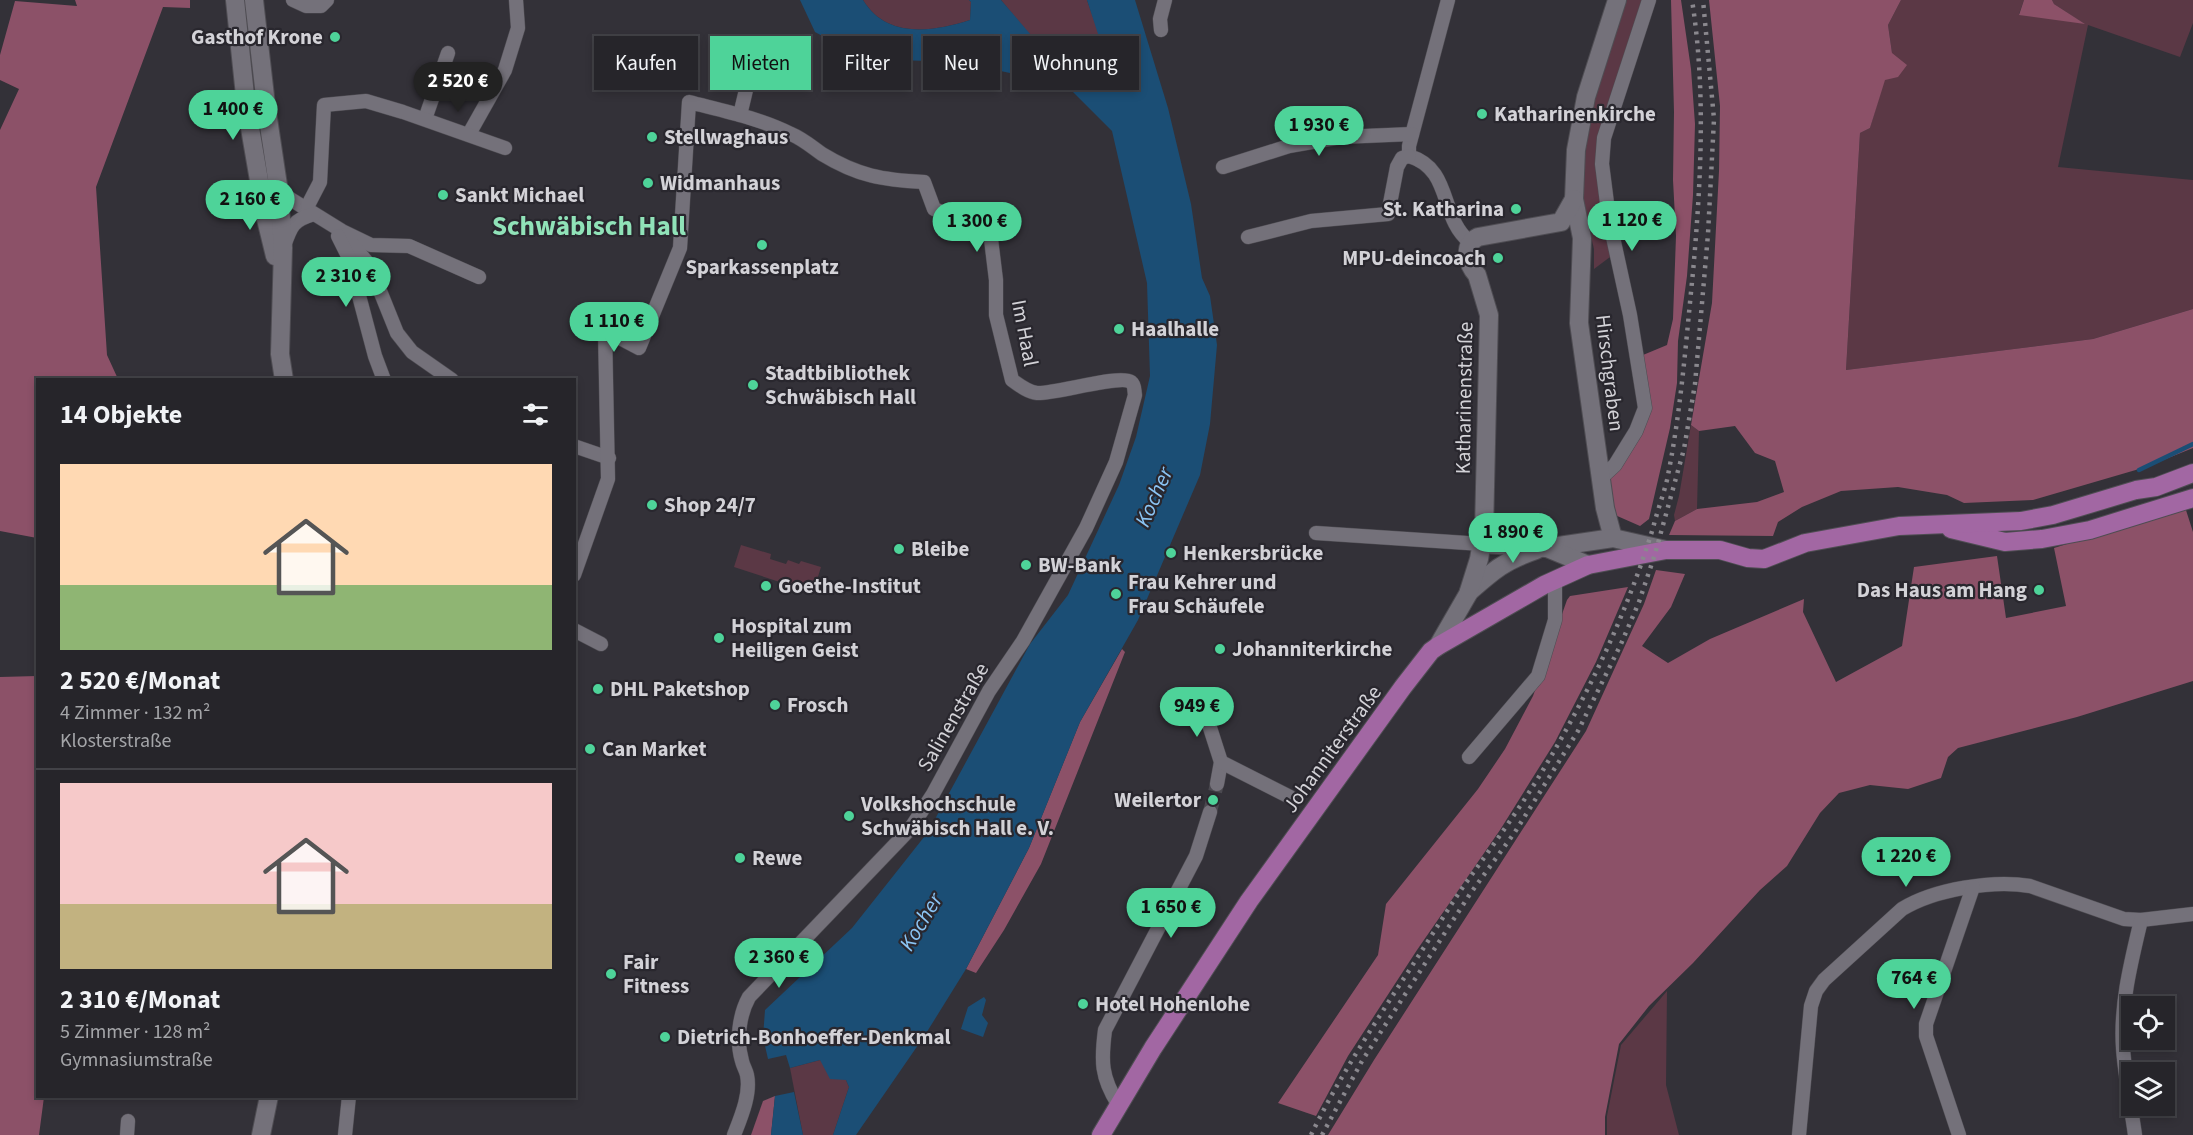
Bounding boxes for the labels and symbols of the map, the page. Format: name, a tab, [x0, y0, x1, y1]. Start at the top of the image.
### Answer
place label: Gasthof Krone	[191, 22, 323, 52]
marker: Gasthof Krone	[328, 30, 342, 44]
pin: 2 520 €	[403, 62, 513, 113]
pin: 1 400 €	[178, 90, 288, 141]
place label: Katharinenkirche	[1494, 99, 1656, 129]
pin: 1 930 €	[1264, 106, 1374, 157]
marker: Katharinenkirche	[1475, 107, 1489, 121]
place label: Stellwaghaus	[664, 122, 788, 152]
marker: Stellwaghaus	[645, 130, 659, 144]
place label: Widmanhaus	[660, 168, 780, 198]
marker: Widmanhaus	[641, 176, 655, 190]
pin: 2 160 €	[195, 180, 305, 231]
place label: Sankt Michael	[455, 180, 584, 210]
marker: Sankt Michael	[436, 188, 450, 202]
place label: St. Katharina	[1383, 194, 1504, 224]
pin: 1 120 €	[1577, 201, 1687, 252]
pin: 1 300 €	[922, 202, 1032, 253]
marker: St. Katharina	[1509, 202, 1523, 216]
district label: Schwäbisch Hall	[492, 207, 686, 246]
marker: Sparkassenplatz	[755, 238, 769, 252]
place label: MPU-deincoach	[1342, 243, 1486, 273]
marker: MPU-deincoach	[1491, 251, 1505, 265]
place label: Sparkassenplatz	[685, 252, 839, 282]
pin: 2 310 €	[291, 257, 401, 308]
street label: Im Haal	[1004, 297, 1046, 369]
pin: 1 110 €	[559, 302, 669, 353]
street label: Hirschgraben	[1588, 313, 1632, 433]
place label: Haalhalle	[1131, 314, 1219, 344]
street label: Katharinenstraße	[1448, 321, 1480, 475]
marker: Haalhalle	[1112, 322, 1126, 336]
place label: Stadtbibliothek Schwäbisch Hall	[765, 358, 916, 412]
marker: Stadtbibliothek Schwäbisch Hall	[746, 378, 760, 392]
water label: Kocher	[1127, 461, 1182, 532]
place label: Shop 24/7	[664, 490, 756, 520]
marker: Shop 24/7	[645, 498, 659, 512]
pin: 1 890 €	[1458, 513, 1568, 564]
place label: Bleibe	[911, 534, 969, 564]
place label: Henkersbrücke	[1183, 538, 1323, 568]
marker: Bleibe	[892, 542, 906, 556]
marker: Henkersbrücke	[1164, 546, 1178, 560]
place label: BW-Bank	[1038, 550, 1122, 580]
marker: BW-Bank	[1019, 558, 1033, 572]
place label: Frau Kehrer und Frau Schäufele	[1128, 567, 1277, 621]
place label: Goethe-Institut	[778, 571, 921, 601]
place label: Das Haus am Hang	[1857, 575, 2027, 605]
marker: Goethe-Institut	[759, 579, 773, 593]
marker: Das Haus am Hang	[2032, 583, 2046, 597]
marker: Frau Kehrer und Frau Schäufele	[1109, 587, 1123, 601]
place label: Hospital zum Heiligen Geist	[731, 611, 859, 665]
marker: Hospital zum Heiligen Geist	[712, 631, 726, 645]
place label: Johanniterkirche	[1232, 634, 1392, 664]
marker: Johanniterkirche	[1213, 642, 1227, 656]
street label: Salinenstraße	[910, 657, 996, 777]
place label: DHL Paketshop	[610, 674, 750, 704]
street label: Johanniterstraße	[1275, 679, 1389, 819]
marker: DHL Paketshop	[591, 682, 605, 696]
pin: 949 €	[1155, 687, 1239, 738]
place label: Frosch	[787, 690, 848, 720]
marker: Frosch	[768, 698, 782, 712]
place label: Can Market	[602, 734, 707, 764]
marker: Can Market	[583, 742, 597, 756]
place label: Weilertor	[1114, 785, 1202, 815]
place label: Volkshochschule Schwäbisch Hall e. V.	[860, 789, 1054, 843]
marker: Weilertor	[1206, 793, 1220, 807]
marker: Volkshochschule Schwäbisch Hall e. V.	[842, 809, 856, 823]
pin: 1 220 €	[1851, 837, 1961, 888]
place label: Rewe	[752, 843, 803, 873]
marker: Rewe	[733, 851, 747, 865]
water label: Kocher	[891, 886, 952, 957]
pin: 1 650 €	[1116, 888, 1226, 939]
pin: 2 360 €	[724, 938, 834, 989]
place label: Fair Fitness	[623, 947, 689, 1001]
pin: 764 €	[1872, 959, 1956, 1010]
marker: Fair Fitness	[604, 967, 618, 981]
place label: Hotel Hohenlohe	[1095, 989, 1250, 1019]
marker: Hotel Hohenlohe	[1076, 997, 1090, 1011]
place label: Dietrich-Bonhoeffer-Denkmal	[677, 1022, 951, 1052]
marker: Dietrich-Bonhoeffer-Denkmal	[658, 1030, 672, 1044]

